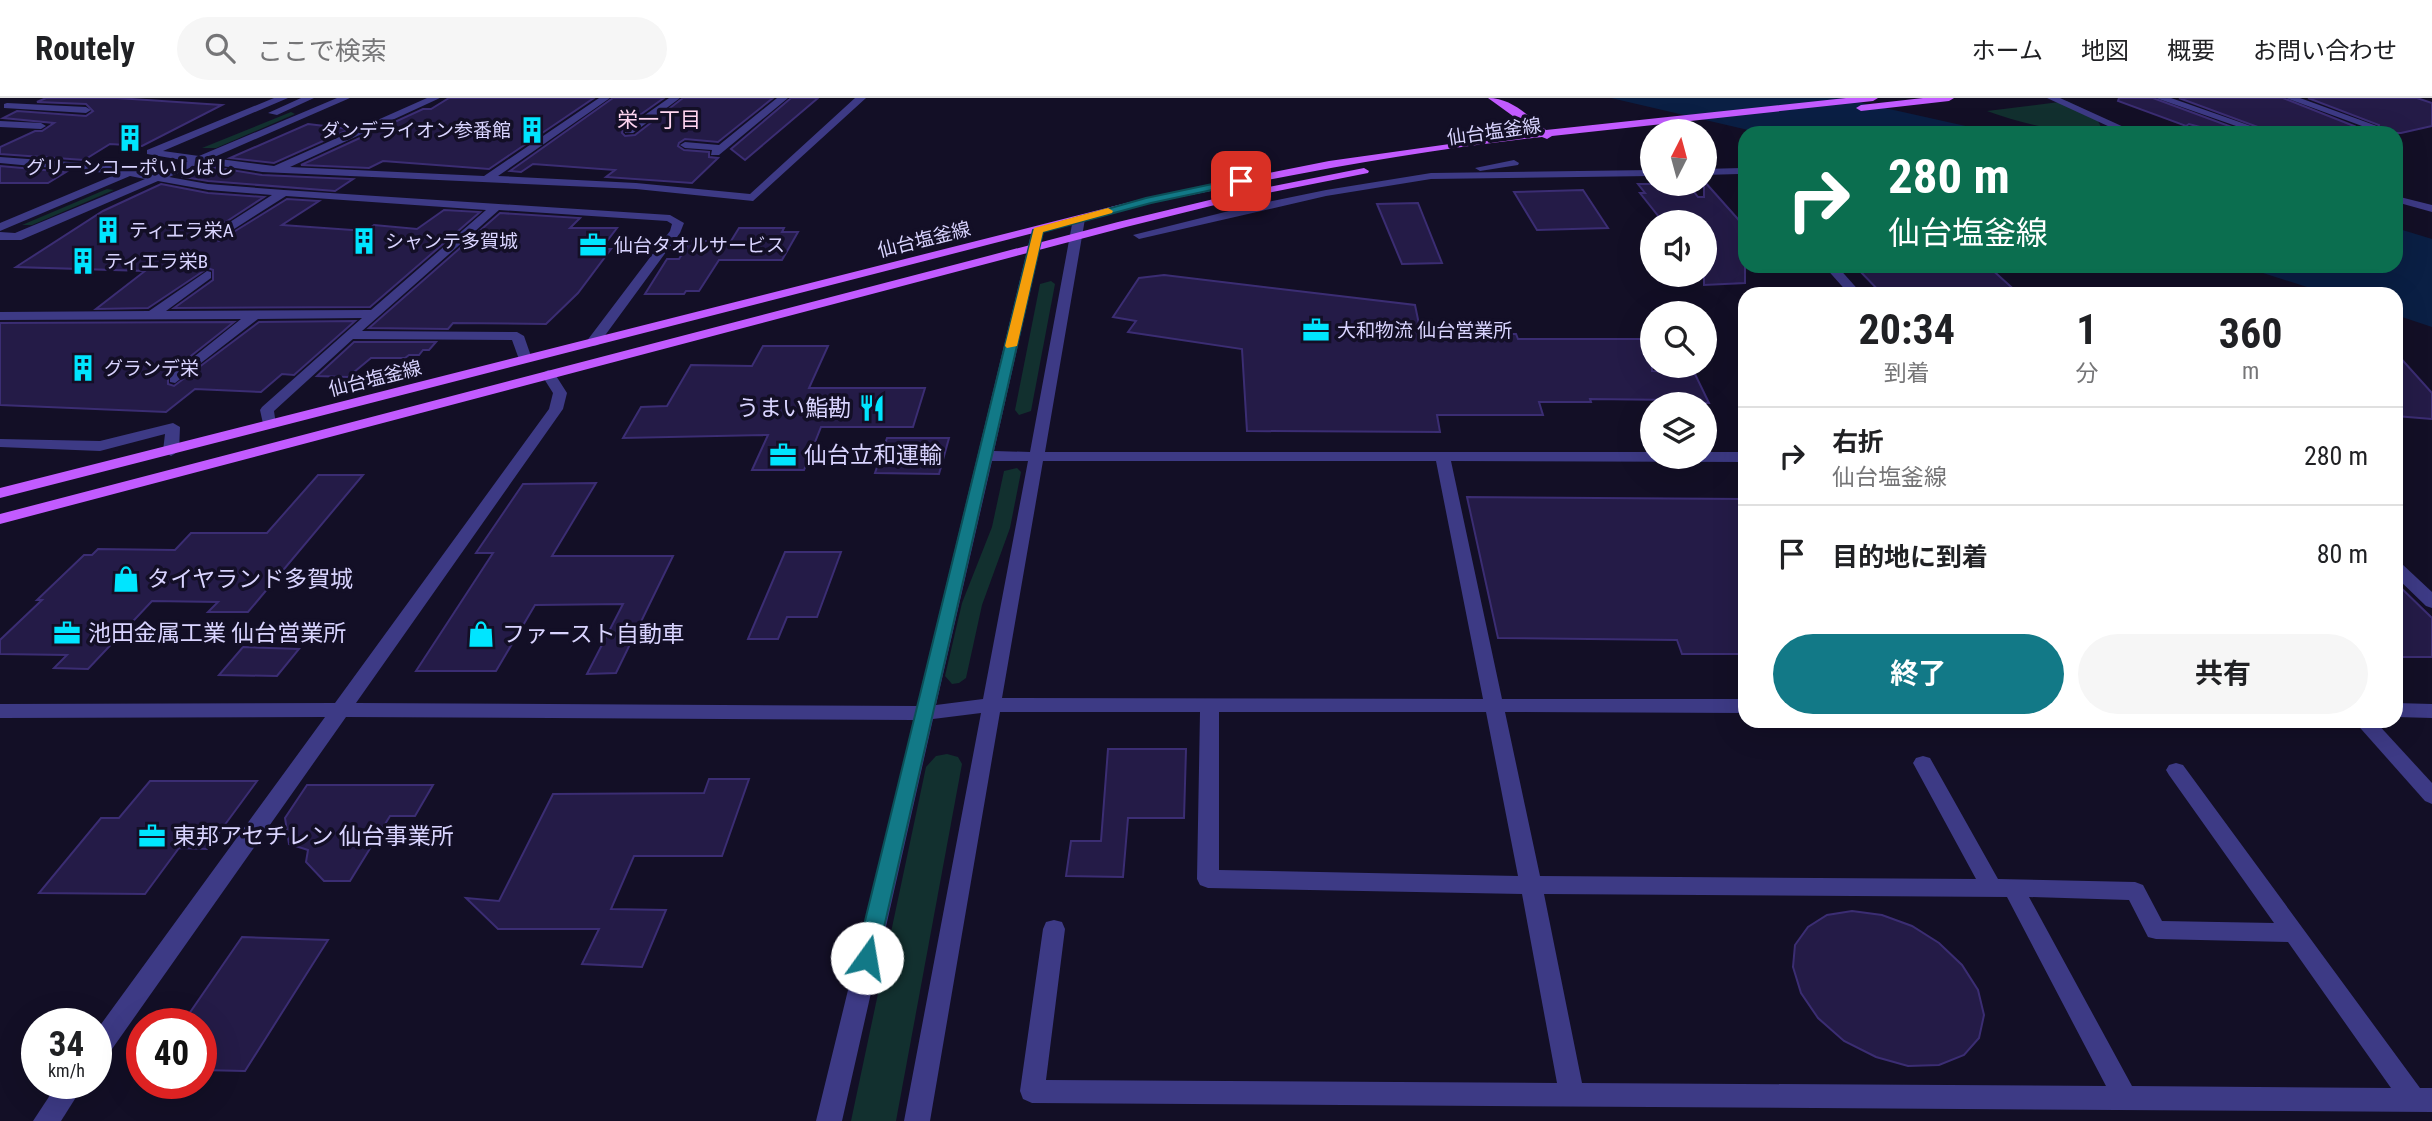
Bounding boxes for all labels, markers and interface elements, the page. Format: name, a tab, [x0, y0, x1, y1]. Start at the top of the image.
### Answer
search box	[177, 17, 667, 80]
text: Routely	[35, 29, 135, 68]
icon: search	[201, 29, 239, 67]
text: ここで検索	[257, 36, 387, 66]
text: ホーム	[1972, 37, 2043, 65]
text: 地図	[2081, 37, 2129, 65]
text: 概要	[2167, 37, 2215, 65]
text: お問い合わせ	[2253, 37, 2397, 65]
district label: 栄一丁目	[617, 108, 701, 132]
street label: 仙台塩釜線	[1445, 113, 1543, 149]
building icon: ダンデライオン参番館	[517, 115, 547, 145]
place label: ダンデライオン参番館	[321, 119, 511, 142]
north arrow	[1640, 119, 1717, 196]
map controls	[1640, 119, 1717, 469]
building icon: グリーンコーポいしばし	[115, 123, 145, 153]
text: 280 m	[1888, 148, 2010, 205]
pin	[1211, 151, 1271, 211]
icon: right	[1773, 154, 1864, 245]
place label: グリーンコーポいしばし	[26, 156, 234, 179]
icon: arrive	[1222, 162, 1260, 200]
button: sound	[1640, 210, 1717, 287]
text: 仙台塩釜線	[1888, 214, 2048, 252]
building icon: ティエラ栄A	[93, 215, 123, 245]
street label: 仙台塩釜線	[875, 217, 973, 262]
place label: ティエラ栄A	[129, 219, 234, 242]
building icon: シャンテ多賀城	[349, 226, 379, 256]
place label: シャンテ多賀城	[385, 230, 518, 253]
office icon: 仙台タオルサービス	[578, 230, 608, 260]
place label: 仙台タオルサービス	[614, 234, 785, 257]
building icon: ティエラ栄B	[68, 246, 98, 276]
place label: ティエラ栄B	[104, 250, 208, 273]
button: search	[1640, 301, 1717, 378]
text: 20:34	[1858, 305, 1955, 354]
text: 1	[2076, 305, 2097, 354]
text: 360	[2219, 309, 2282, 358]
office icon: 大和物流 仙台営業所	[1301, 315, 1331, 345]
place label: 大和物流 仙台営業所	[1337, 319, 1512, 342]
building icon: グランデ栄	[68, 353, 98, 383]
street label: 仙台塩釜線	[326, 356, 424, 401]
place label: グランデ栄	[104, 357, 199, 380]
text: m	[2242, 358, 2259, 385]
text: 到着	[1884, 360, 1930, 387]
text: 分	[2075, 360, 2098, 387]
button: layers	[1640, 392, 1717, 469]
restaurant icon: うまい鮨勘	[857, 393, 887, 423]
place label: うまい鮨勘	[736, 395, 851, 422]
text: 右折	[1832, 427, 1884, 457]
icon: right	[1773, 437, 1811, 475]
office icon: 仙台立和運輸	[768, 440, 798, 470]
text: 280 m	[2304, 441, 2368, 471]
place label: 仙台立和運輸	[804, 442, 942, 469]
text: 仙台塩釜線	[1832, 464, 1947, 491]
icon: arrive	[1773, 535, 1811, 573]
text: 80 m	[2317, 539, 2368, 569]
text: 目的地に到着	[1832, 542, 1988, 572]
shop icon: タイヤランド多賀城	[111, 564, 141, 594]
place label: タイヤランド多賀城	[147, 566, 353, 593]
office icon: 池田金属工業 仙台営業所	[52, 618, 82, 648]
shop icon: ファースト自動車	[466, 619, 496, 649]
place label: 池田金属工業 仙台営業所	[88, 620, 346, 647]
place label: ファースト自動車	[502, 621, 685, 648]
button: 終了	[1773, 634, 2064, 714]
button: 共有	[2078, 634, 2368, 714]
office icon: 東邦アセチレン 仙台事業所	[137, 821, 167, 851]
place label: 東邦アセチレン 仙台事業所	[173, 823, 454, 850]
position arrow	[830, 921, 904, 995]
speed limit sign: 40	[126, 1008, 217, 1099]
text: 34	[49, 1024, 84, 1065]
text: km/h	[48, 1060, 85, 1081]

